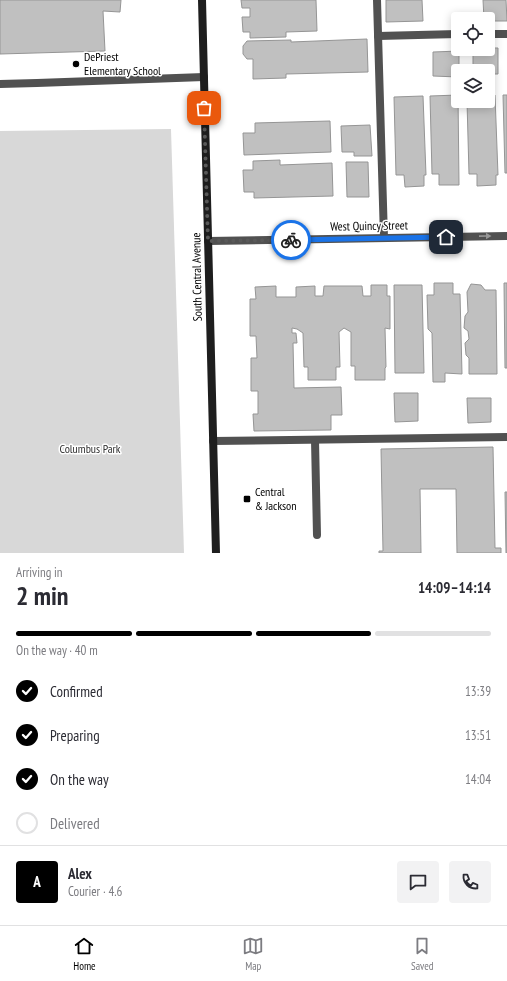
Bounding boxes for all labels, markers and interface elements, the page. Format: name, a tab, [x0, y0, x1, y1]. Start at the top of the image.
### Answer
map controls	[451, 12, 495, 108]
button: locate	[451, 12, 495, 56]
place label: DePriest Elementary School	[84, 49, 161, 78]
marker: DePriest Elementary School	[71, 59, 81, 69]
button: layers	[451, 64, 495, 108]
pin	[187, 91, 221, 125]
icon: bag	[193, 97, 215, 119]
street label: West Quincy Street	[330, 217, 409, 234]
courier	[271, 220, 311, 260]
pin	[429, 220, 463, 254]
icon: home	[435, 226, 457, 248]
icon: bike	[280, 229, 302, 251]
street label: South Central Avenue	[188, 232, 205, 322]
one-way arrow	[479, 233, 492, 239]
park label: Columbus Park	[59, 441, 121, 456]
place label: Central & Jackson	[255, 484, 297, 513]
marker: Central & Jackson	[242, 494, 252, 504]
text: Arriving in	[16, 564, 63, 581]
text: 14:09–14:14	[418, 578, 491, 597]
text: 2 min	[16, 579, 69, 612]
text: On the way · 40 m	[16, 642, 98, 659]
icon: check	[16, 680, 38, 702]
text: Confirmed	[50, 682, 103, 701]
text: 13:39	[465, 683, 491, 700]
icon: check	[16, 724, 38, 746]
text: Preparing	[50, 726, 100, 745]
text: 13:51	[465, 727, 491, 744]
icon: check	[16, 768, 38, 790]
text: On the way	[50, 770, 109, 789]
text: 14:04	[465, 771, 491, 788]
text: Delivered	[50, 814, 100, 833]
button: chat	[397, 861, 439, 903]
button: phone	[449, 861, 491, 903]
text: Alex	[68, 864, 92, 883]
text: A	[33, 872, 41, 891]
text: Courier · 4.6	[68, 883, 122, 900]
tab: Home	[73, 935, 96, 973]
tab: Map	[242, 935, 264, 973]
tab: Saved	[411, 935, 434, 973]

